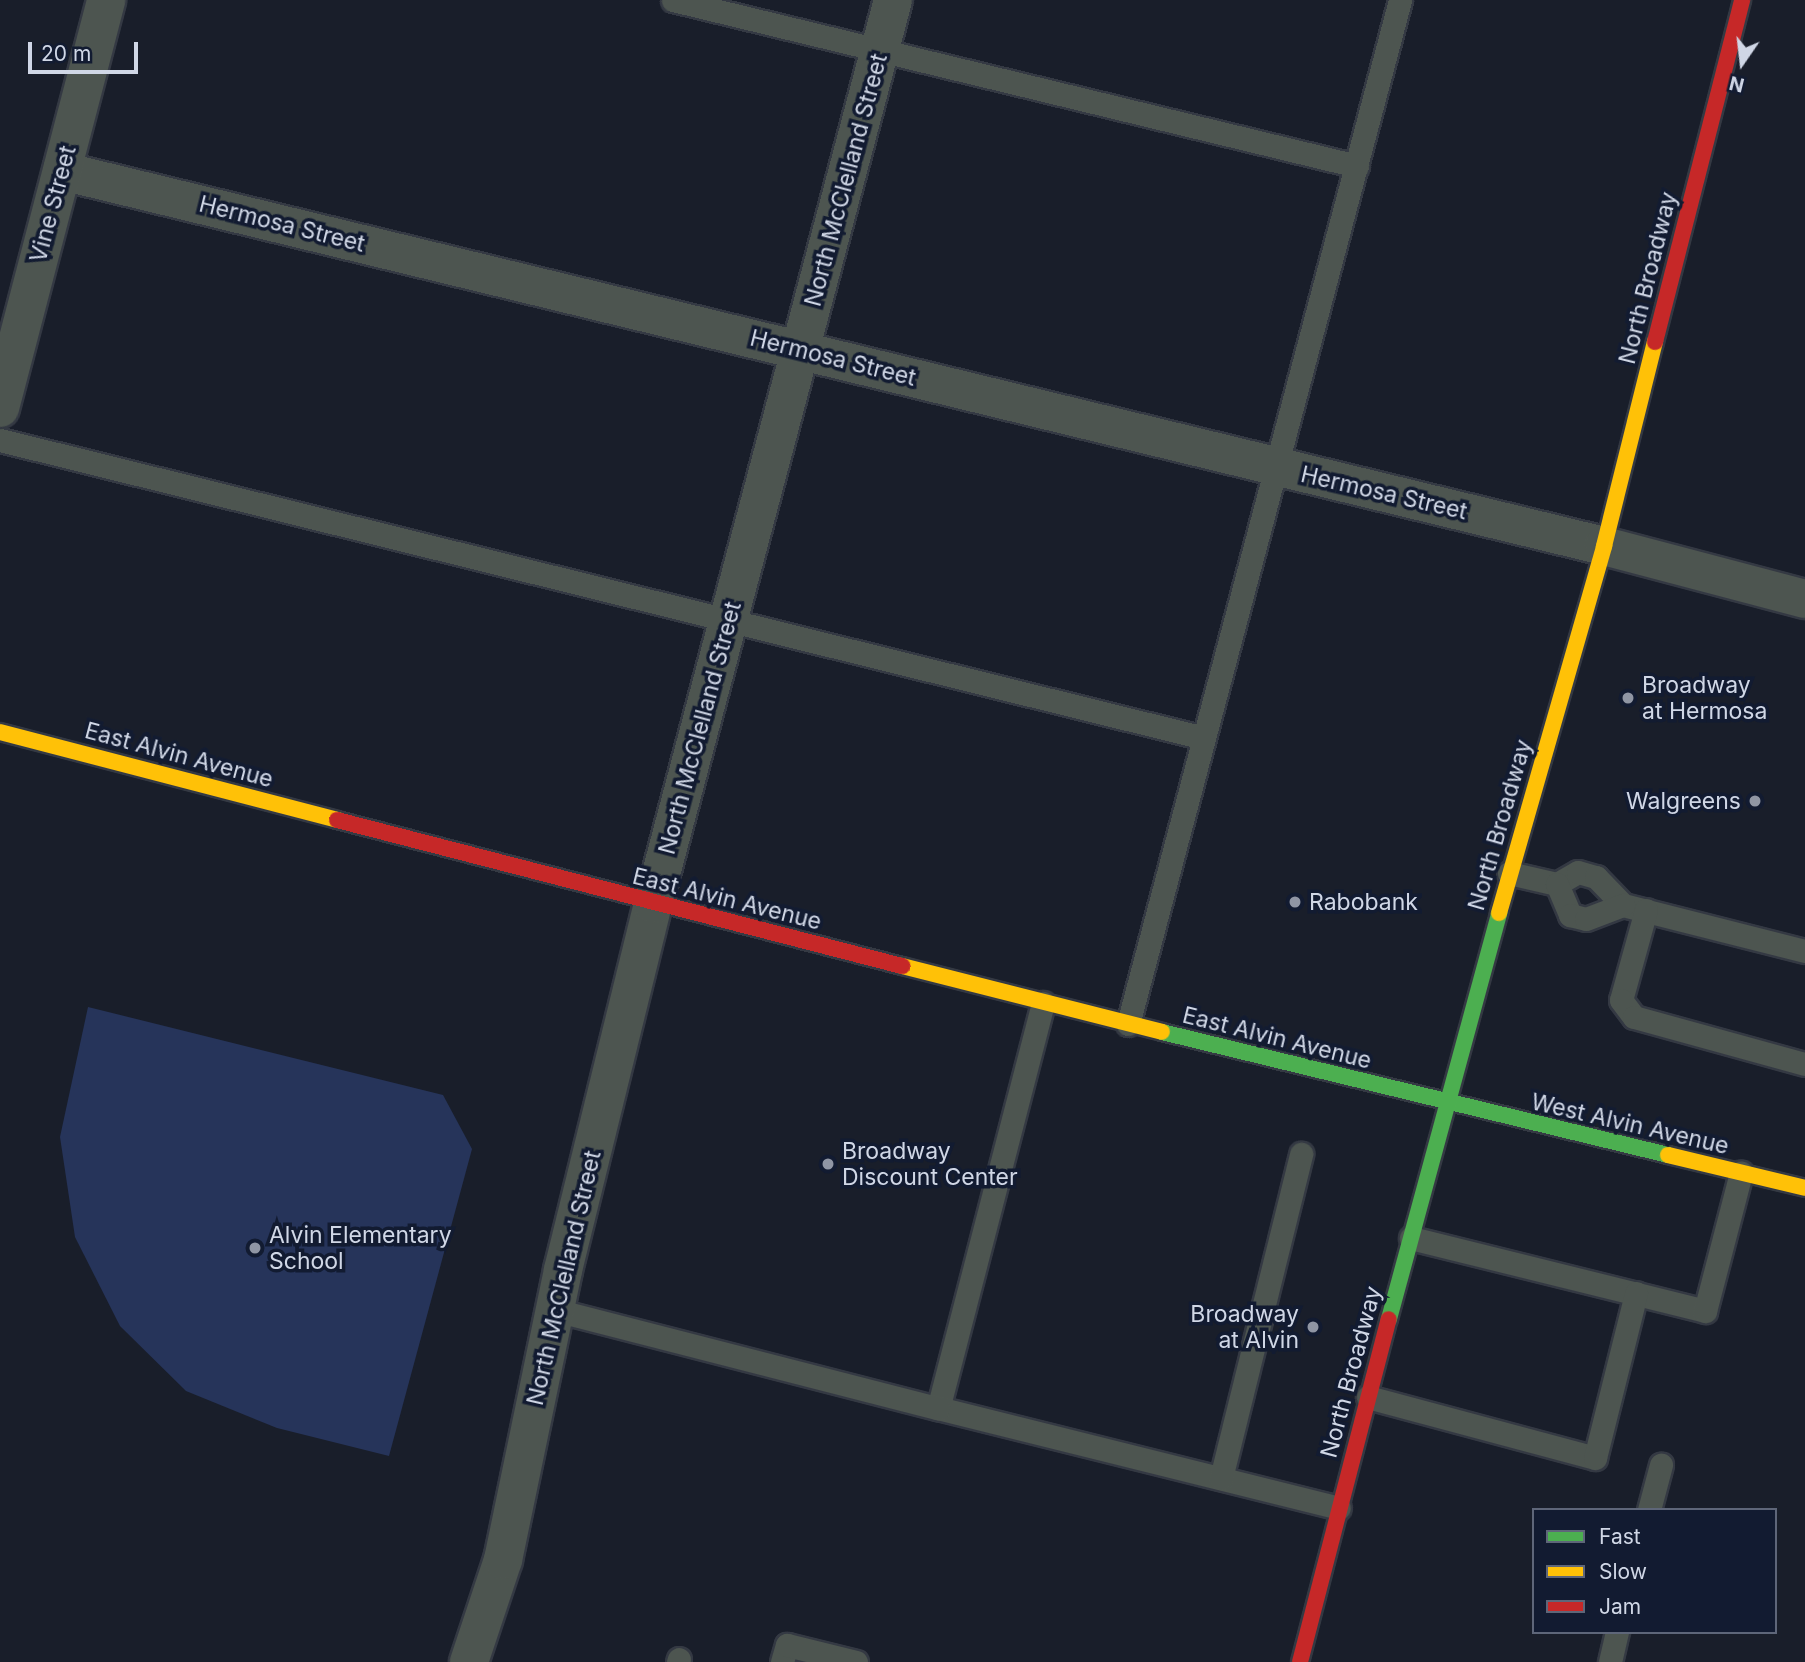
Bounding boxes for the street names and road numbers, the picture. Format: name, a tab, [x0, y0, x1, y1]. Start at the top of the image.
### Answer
street label: North McClelland Street	[799, 51, 893, 309]
street label: Vine Street	[24, 143, 82, 265]
street label: North Broadway	[1613, 189, 1683, 367]
street label: Hermosa Street	[196, 190, 368, 258]
street label: Hermosa Street	[747, 324, 919, 392]
street label: Hermosa Street	[1298, 460, 1470, 526]
street label: North McClelland Street	[653, 599, 747, 857]
street label: East Alvin Avenue	[82, 717, 276, 793]
street label: North Broadway	[1462, 736, 1538, 914]
street label: East Alvin Avenue	[630, 862, 824, 936]
street label: East Alvin Avenue	[1180, 1001, 1374, 1075]
street label: West Alvin Avenue	[1529, 1088, 1731, 1160]
street label: North McClelland Street	[521, 1148, 607, 1408]
street label: North Broadway	[1315, 1283, 1387, 1461]

